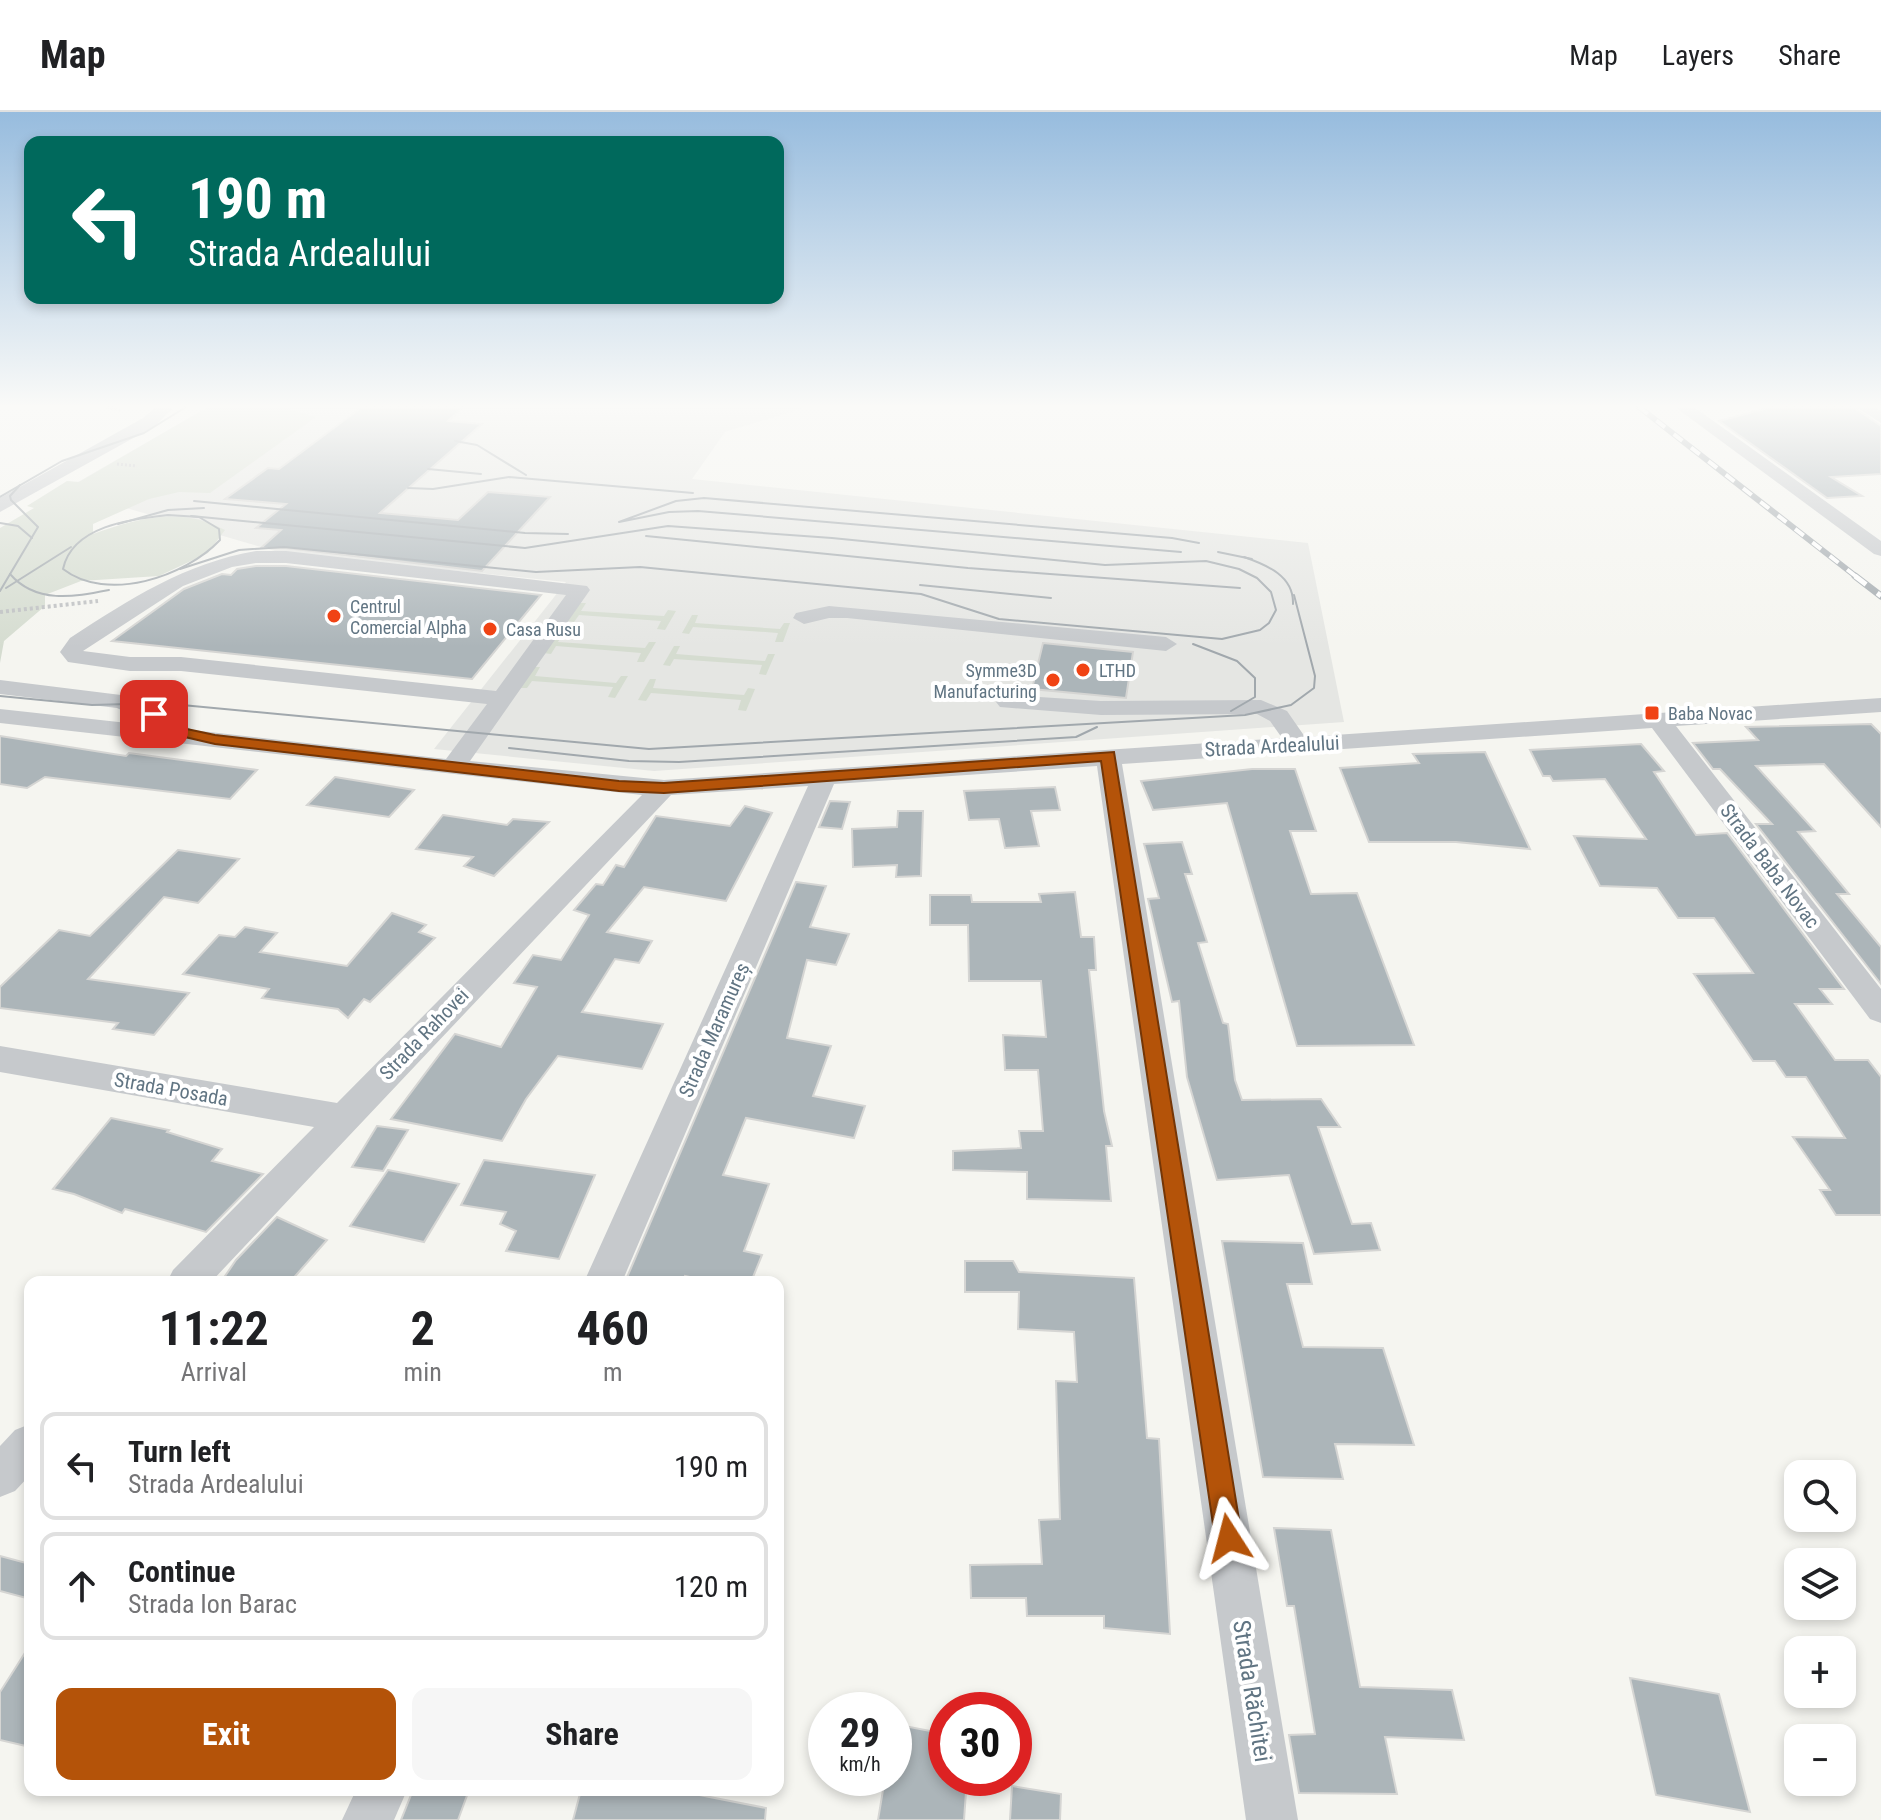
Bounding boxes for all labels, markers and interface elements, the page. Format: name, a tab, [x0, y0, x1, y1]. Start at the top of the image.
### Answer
text: Map	[40, 33, 106, 77]
text: Map	[1569, 39, 1618, 72]
text: Layers	[1662, 39, 1734, 72]
text: Share	[1778, 39, 1841, 72]
text: 190 m	[188, 166, 327, 232]
icon: left	[56, 168, 160, 272]
text: Strada Ardealului	[188, 233, 431, 275]
place label: Centrul Comercial Alpha	[350, 596, 467, 638]
marker: Centrul Comercial Alpha	[325, 607, 343, 625]
place label: Casa Rusu	[506, 619, 581, 640]
marker: Casa Rusu	[481, 620, 499, 638]
place label: Symme3D Manufacturing	[933, 660, 1037, 702]
place label: LTHD	[1099, 660, 1136, 681]
marker: LTHD	[1074, 661, 1092, 679]
marker: Symme3D Manufacturing	[1044, 671, 1062, 689]
pin	[120, 680, 188, 748]
icon: arrive	[132, 692, 176, 736]
place label: Baba Novac	[1668, 703, 1753, 724]
marker: Baba Novac	[1643, 704, 1661, 722]
street label: Strada Ardealului	[1204, 730, 1340, 762]
street label: Strada Baba Novac	[1715, 799, 1825, 933]
street label: Strada Maramureș	[674, 959, 754, 1101]
street label: Strada Rahovei	[374, 983, 474, 1085]
street label: Strada Posada	[112, 1067, 230, 1111]
text: 11:22	[159, 1300, 269, 1357]
text: 2	[411, 1300, 435, 1357]
text: 460	[576, 1300, 649, 1357]
text: Arrival	[181, 1357, 247, 1387]
text: min	[404, 1357, 442, 1387]
text: m	[603, 1357, 623, 1387]
text: Turn left	[128, 1434, 231, 1469]
icon: left	[60, 1444, 104, 1488]
text: 190 m	[674, 1449, 748, 1484]
map controls	[1784, 1460, 1856, 1796]
button: search	[1784, 1460, 1856, 1532]
text: Strada Ardealului	[128, 1469, 304, 1499]
position arrow	[1187, 1496, 1271, 1580]
button: layers	[1784, 1548, 1856, 1620]
text: Continue	[128, 1554, 235, 1589]
icon: ahead	[60, 1564, 104, 1608]
text: 120 m	[674, 1569, 748, 1604]
text: Strada Ion Barac	[128, 1589, 297, 1619]
street label: Strada Răchitei	[1227, 1618, 1277, 1764]
button: +	[1784, 1636, 1856, 1708]
button: Exit	[56, 1688, 396, 1780]
button: Share	[412, 1688, 752, 1780]
speed limit sign: 30	[928, 1692, 1032, 1796]
text: 29	[840, 1710, 880, 1757]
button: −	[1784, 1724, 1856, 1796]
text: km/h	[839, 1752, 881, 1776]

